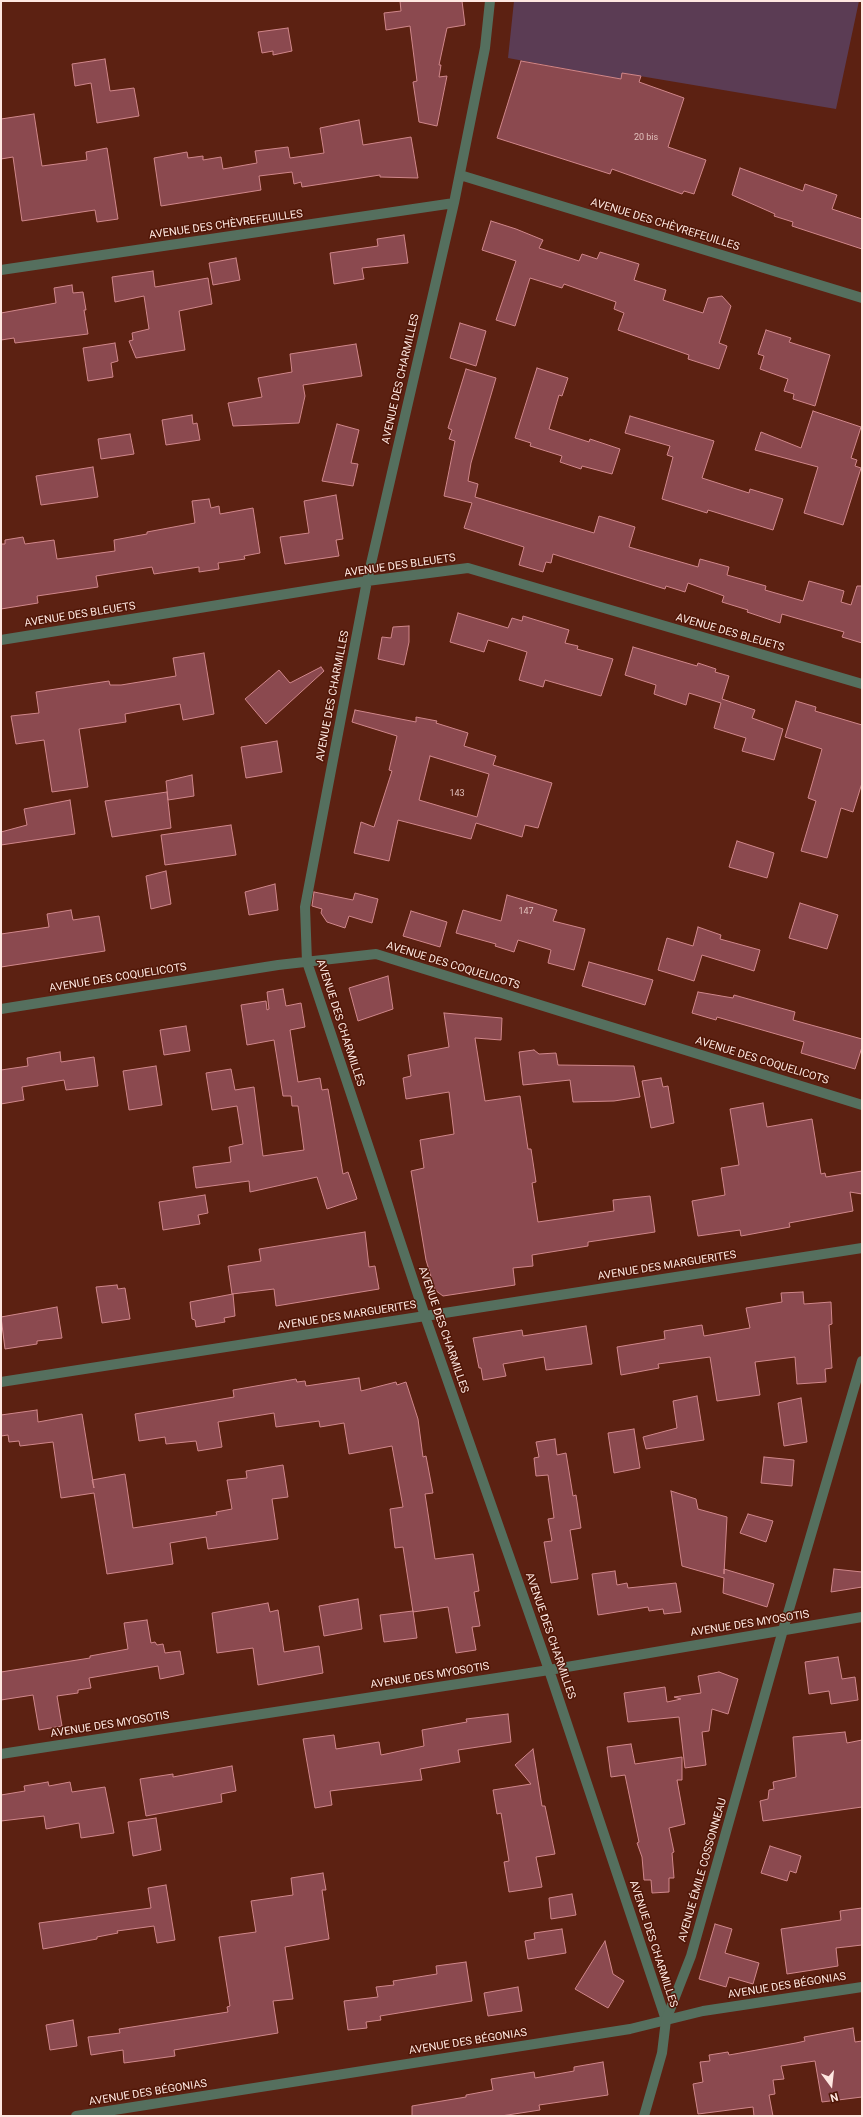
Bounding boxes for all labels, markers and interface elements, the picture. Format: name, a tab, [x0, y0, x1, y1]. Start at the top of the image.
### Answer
house number: 20 bis	[634, 133, 658, 143]
street label: AVENUE DES CHÈVREFEUILLES	[589, 196, 741, 254]
street label: AVENUE DES CHÈVREFEUILLES	[148, 208, 304, 242]
street label: AVENUE DES CHARMILLES	[380, 313, 422, 445]
street label: AVENUE DES BLEUETS	[344, 552, 456, 580]
street label: AVENUE DES BLEUETS	[24, 600, 136, 630]
street label: AVENUE DES BLEUETS	[674, 611, 786, 655]
street label: AVENUE DES CHARMILLES	[314, 629, 352, 763]
house number: 143	[449, 789, 465, 799]
house number: 147	[518, 907, 534, 917]
street label: AVENUE DES COQUELICOTS	[385, 939, 521, 993]
street label: AVENUE DES CHARMILLES	[313, 958, 367, 1088]
street label: AVENUE DES COQUELICOTS	[48, 961, 188, 995]
street label: AVENUE DES COQUELICOTS	[694, 1034, 830, 1088]
street label: AVENUE DES MARGUERITES	[597, 1249, 737, 1283]
street label: AVENUE DES CHARMILLES	[415, 1265, 471, 1395]
street label: AVENUE DES MARGUERITES	[277, 1299, 417, 1333]
street label: AVENUE DES CHARMILLES	[522, 1571, 578, 1701]
street label: AVENUE DES MYOSOTIS	[690, 1608, 810, 1640]
street label: AVENUE DES MYOSOTIS	[370, 1660, 490, 1692]
street label: AVENUE DES MYOSOTIS	[50, 1709, 170, 1741]
street label: AVENUE ÉMILE COSSONNEAU	[676, 1796, 730, 1944]
street label: AVENUE DES CHARMILLES	[626, 1879, 680, 2009]
street label: AVENUE DES BÉGONIAS	[727, 1970, 847, 2002]
street label: AVENUE DES BÉGONIAS	[408, 2026, 528, 2058]
north arrow	[811, 2065, 851, 2105]
street label: AVENUE DES BÉGONIAS	[88, 2077, 208, 2109]
text: N	[829, 2090, 840, 2104]

